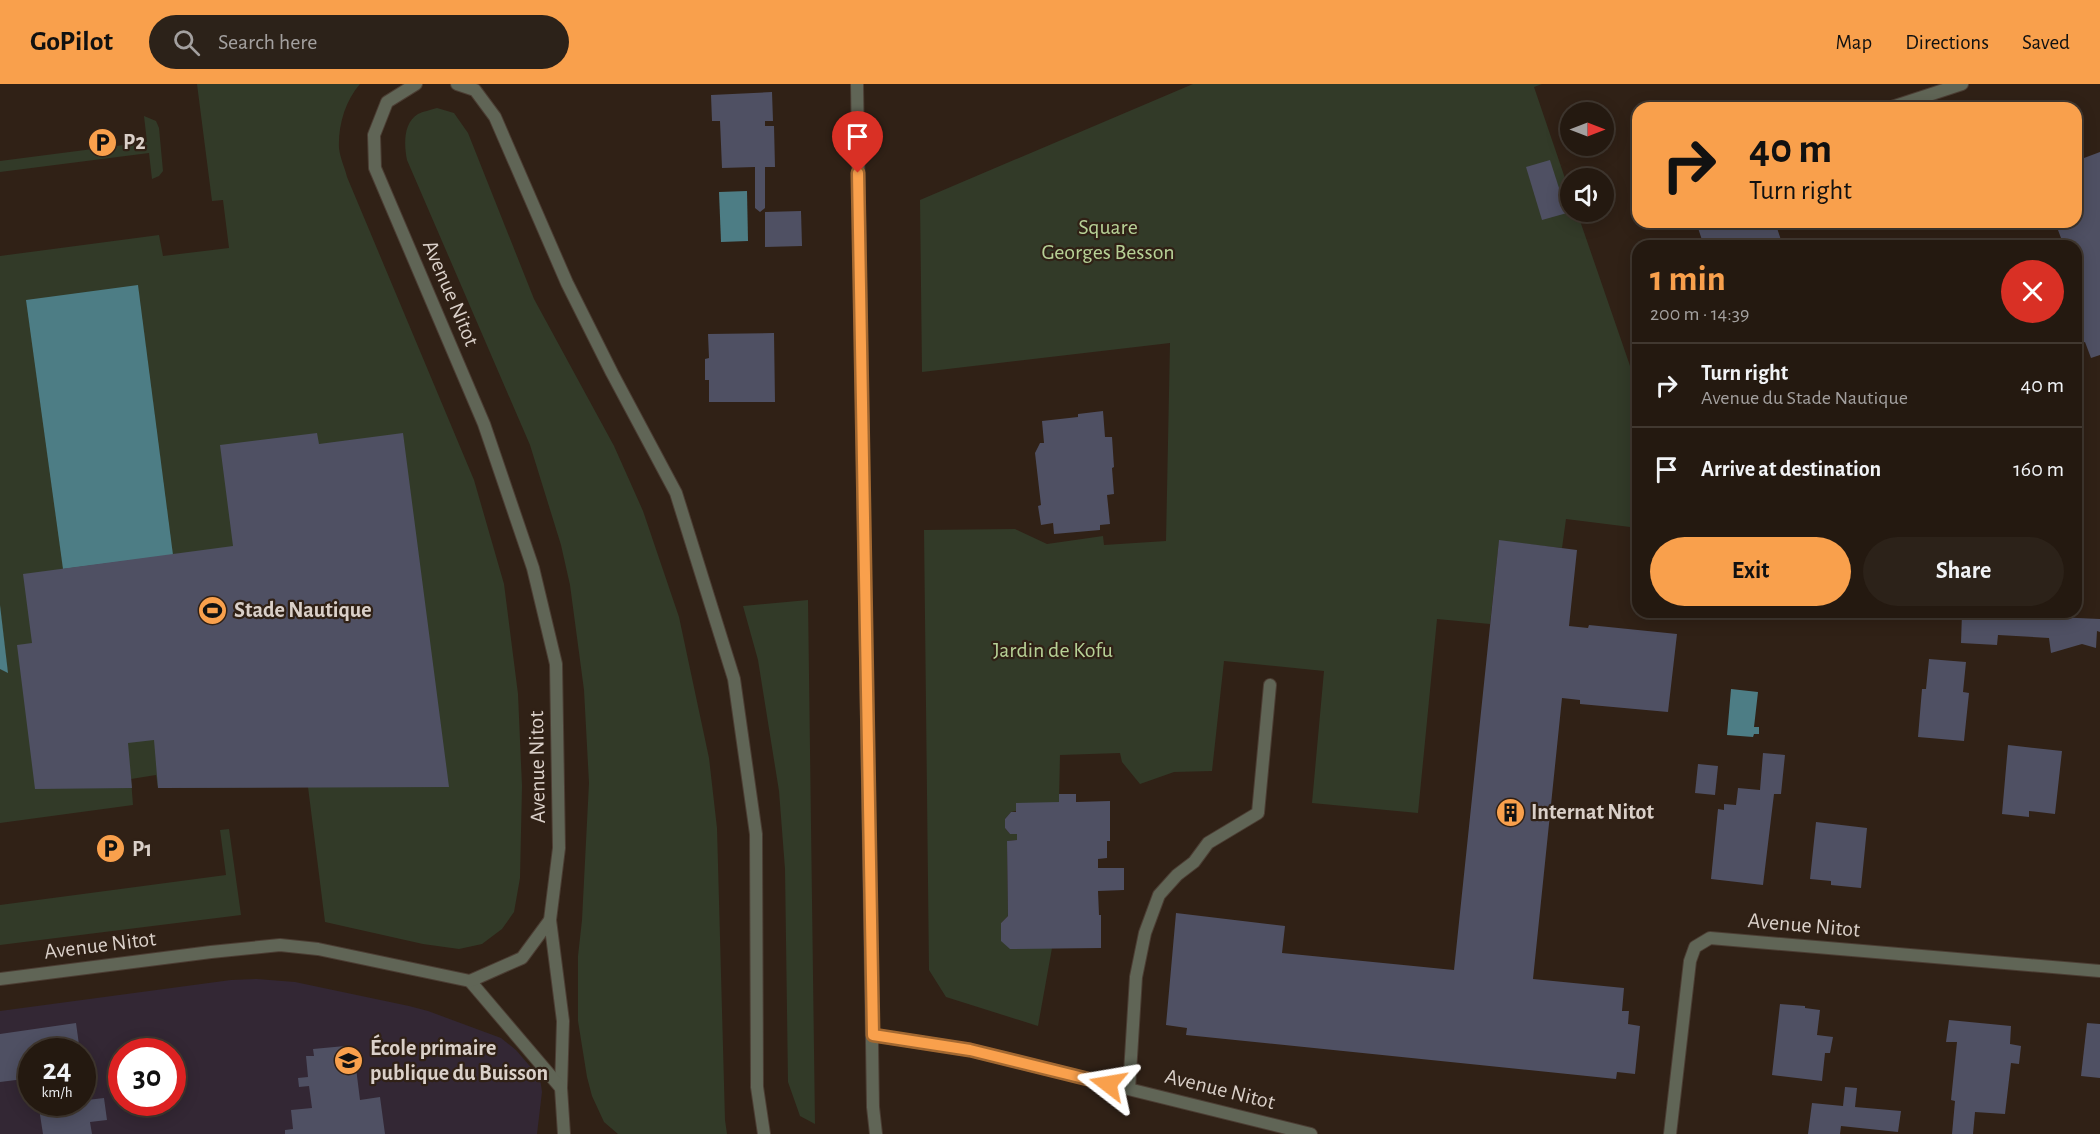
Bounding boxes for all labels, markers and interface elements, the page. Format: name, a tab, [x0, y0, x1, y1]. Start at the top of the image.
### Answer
search box	[149, 15, 569, 69]
icon: search	[170, 26, 203, 59]
text: GoPilot	[30, 28, 113, 56]
text: Search here	[218, 31, 318, 53]
text: Map	[1836, 32, 1872, 53]
text: Directions	[1905, 32, 1989, 53]
text: Saved	[2022, 32, 2070, 53]
north arrow	[1560, 102, 1614, 156]
map controls	[1560, 102, 1614, 222]
pin	[832, 111, 883, 173]
icon: arrive	[841, 120, 874, 153]
parking icon: P2	[86, 126, 118, 158]
icon: right	[1650, 126, 1728, 204]
text: 40 m	[1749, 128, 1832, 170]
place label: P2	[123, 131, 146, 153]
button: sound	[1560, 168, 1614, 222]
text: Turn right	[1749, 177, 1852, 204]
park label: Square Georges Besson	[1041, 216, 1175, 263]
street label: Avenue Nitot	[419, 237, 483, 349]
button: close	[2001, 260, 2064, 323]
text: 1 min	[1650, 261, 1726, 297]
text: 200 m · 14:39	[1650, 304, 1749, 324]
text: Turn right	[1701, 362, 1788, 384]
icon: right	[1650, 369, 1683, 402]
text: 40 m	[2021, 374, 2064, 396]
text: Avenue du Stade Nautique	[1701, 388, 1908, 408]
icon: arrive	[1650, 453, 1683, 486]
text: Arrive at destination	[1701, 458, 1881, 480]
text: 160 m	[2013, 458, 2064, 480]
button: Exit	[1650, 537, 1851, 606]
button: Share	[1863, 537, 2064, 606]
sports icon: Stade Nautique	[197, 594, 229, 626]
place label: Stade Nautique	[234, 599, 372, 621]
park label: Jardin de Kofu	[993, 639, 1113, 661]
street label: Avenue Nitot	[525, 710, 549, 824]
building icon: Internat Nitot	[1494, 796, 1526, 828]
place label: Internat Nitot	[1531, 801, 1654, 823]
parking icon: P1	[95, 833, 127, 865]
place label: P1	[132, 838, 152, 860]
street label: Avenue Nitot	[1747, 909, 1861, 941]
street label: Avenue Nitot	[43, 927, 157, 963]
place label: École primaire publique du Buisson	[370, 1034, 548, 1084]
speed limit sign: 30	[108, 1038, 186, 1116]
school or university icon: École primaire publique du Buisson	[333, 1045, 365, 1077]
position arrow	[1076, 1052, 1140, 1116]
text: 24	[42, 1055, 72, 1085]
street label: Avenue Nitot	[1163, 1065, 1277, 1113]
text: km/h	[42, 1085, 72, 1100]

